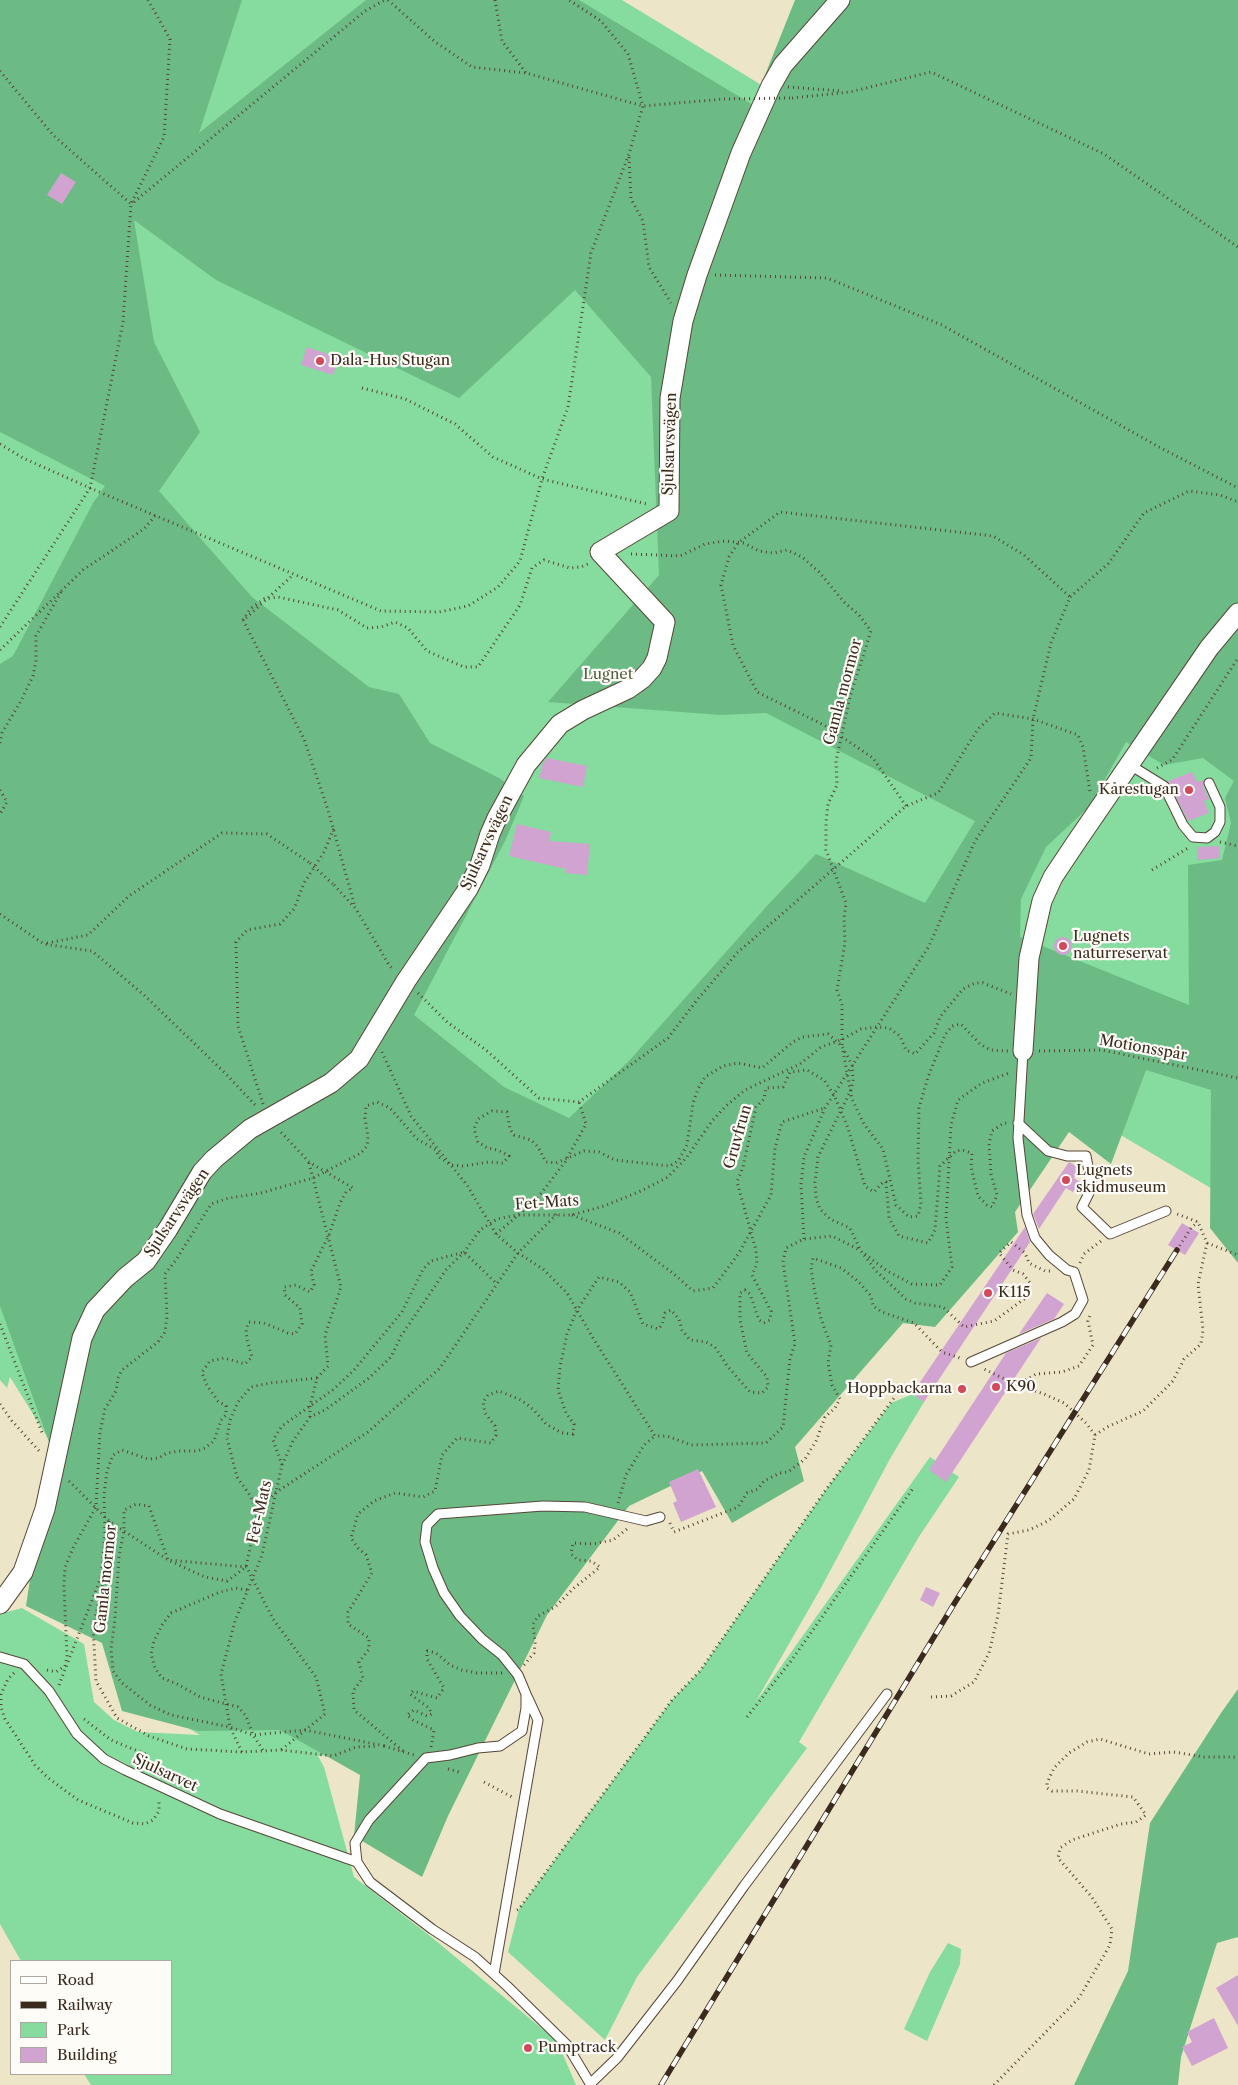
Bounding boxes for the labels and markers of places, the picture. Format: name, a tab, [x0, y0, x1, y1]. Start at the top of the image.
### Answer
place label: Dala-Hus Stugan	[330, 352, 450, 370]
marker: Dala-Hus Stugan	[314, 355, 326, 367]
place label: Kårestugan	[1099, 781, 1179, 799]
marker: Kårestugan	[1183, 784, 1195, 796]
place label: Lugnets naturreservat	[1073, 928, 1168, 963]
marker: Lugnets naturreservat	[1057, 940, 1069, 952]
place label: Lugnets skidmuseum	[1076, 1162, 1166, 1197]
marker: Lugnets skidmuseum	[1060, 1174, 1072, 1186]
place label: K115	[998, 1284, 1031, 1302]
marker: K115	[982, 1287, 994, 1299]
place label: K90	[1006, 1378, 1036, 1396]
place label: Hoppbackarna	[847, 1380, 952, 1398]
marker: K90	[990, 1381, 1002, 1393]
marker: Hoppbackarna	[956, 1383, 968, 1395]
place label: Pumptrack	[538, 2039, 616, 2057]
marker: Pumptrack	[522, 2042, 534, 2054]

